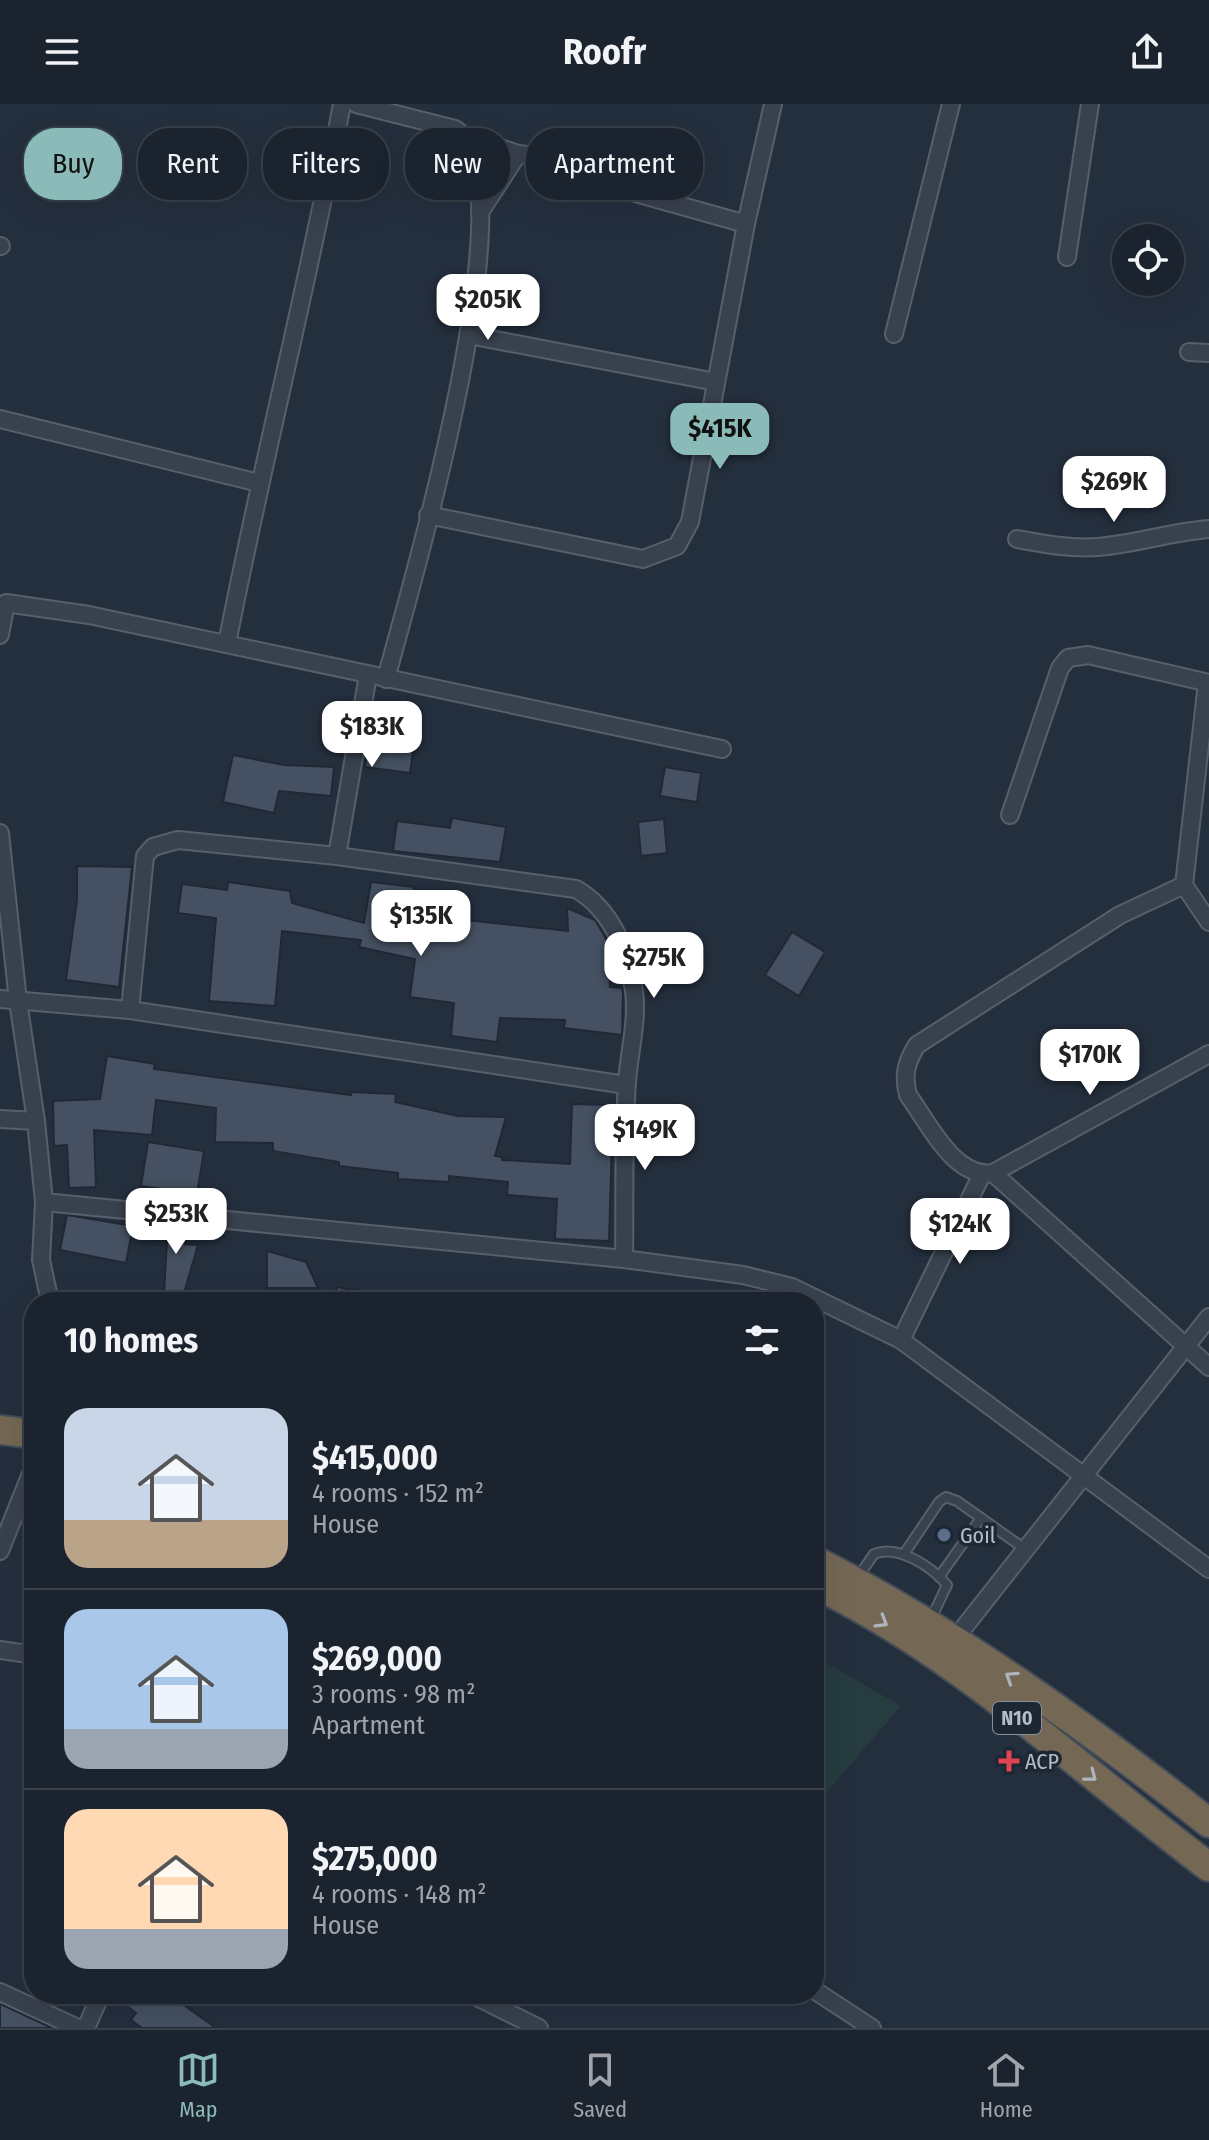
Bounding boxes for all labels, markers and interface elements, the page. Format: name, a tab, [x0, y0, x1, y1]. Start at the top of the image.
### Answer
icon: menu	[40, 30, 84, 74]
text: Roofr	[563, 30, 646, 74]
icon: share	[1125, 30, 1169, 74]
chip: Buy	[24, 128, 122, 200]
chip: Rent	[138, 128, 247, 200]
chip: Filters	[263, 128, 389, 200]
chip: New	[405, 128, 510, 200]
chip: Apartment	[526, 128, 703, 200]
map controls	[1112, 224, 1184, 296]
button: locate	[1112, 224, 1184, 296]
pin: $205K	[432, 274, 544, 342]
text: $205K	[455, 284, 521, 315]
pin: $415K	[664, 403, 776, 471]
text: $415K	[688, 413, 752, 444]
pin: $269K	[1058, 456, 1170, 524]
text: $269K	[1081, 466, 1147, 497]
pin: $183K	[316, 701, 428, 769]
text: $183K	[340, 711, 404, 742]
pin: $135K	[365, 890, 477, 958]
text: $135K	[389, 900, 453, 931]
pin: $275K	[598, 932, 710, 1000]
text: $275K	[622, 942, 686, 973]
pin: $170K	[1034, 1029, 1146, 1097]
text: $170K	[1058, 1039, 1122, 1070]
pin: $149K	[589, 1104, 701, 1172]
text: $149K	[613, 1114, 677, 1145]
pin: $253K	[120, 1188, 232, 1256]
text: $253K	[144, 1198, 208, 1229]
pin: $124K	[904, 1198, 1016, 1266]
text: $124K	[929, 1208, 992, 1239]
icon: filters	[740, 1318, 784, 1362]
text: 10 homes	[64, 1320, 198, 1361]
text: $415,000	[312, 1437, 438, 1478]
icon: home	[128, 1440, 224, 1536]
text: 4 rooms · 152 m²	[312, 1478, 484, 1509]
text: House	[312, 1509, 379, 1540]
place label: Goil	[960, 1522, 996, 1549]
marker: Goil	[935, 1526, 953, 1544]
one-way arrow	[873, 1612, 888, 1627]
text: $269,000	[312, 1638, 442, 1679]
icon: home	[128, 1641, 224, 1737]
one-way arrow	[1005, 1672, 1019, 1687]
text: 3 rooms · 98 m²	[312, 1679, 475, 1710]
road number: N10	[993, 1702, 1041, 1734]
text: Apartment	[312, 1710, 425, 1741]
place label: ACP	[1025, 1748, 1059, 1775]
marker: ACP	[1000, 1752, 1018, 1770]
one-way arrow	[1082, 1766, 1096, 1781]
text: $275,000	[312, 1838, 438, 1879]
icon: home	[128, 1841, 224, 1937]
text: 4 rooms · 148 m²	[312, 1879, 486, 1910]
text: House	[312, 1910, 379, 1941]
tab: Map	[176, 2048, 220, 2123]
tab: Saved	[573, 2048, 627, 2123]
tab: Home	[980, 2048, 1033, 2123]

